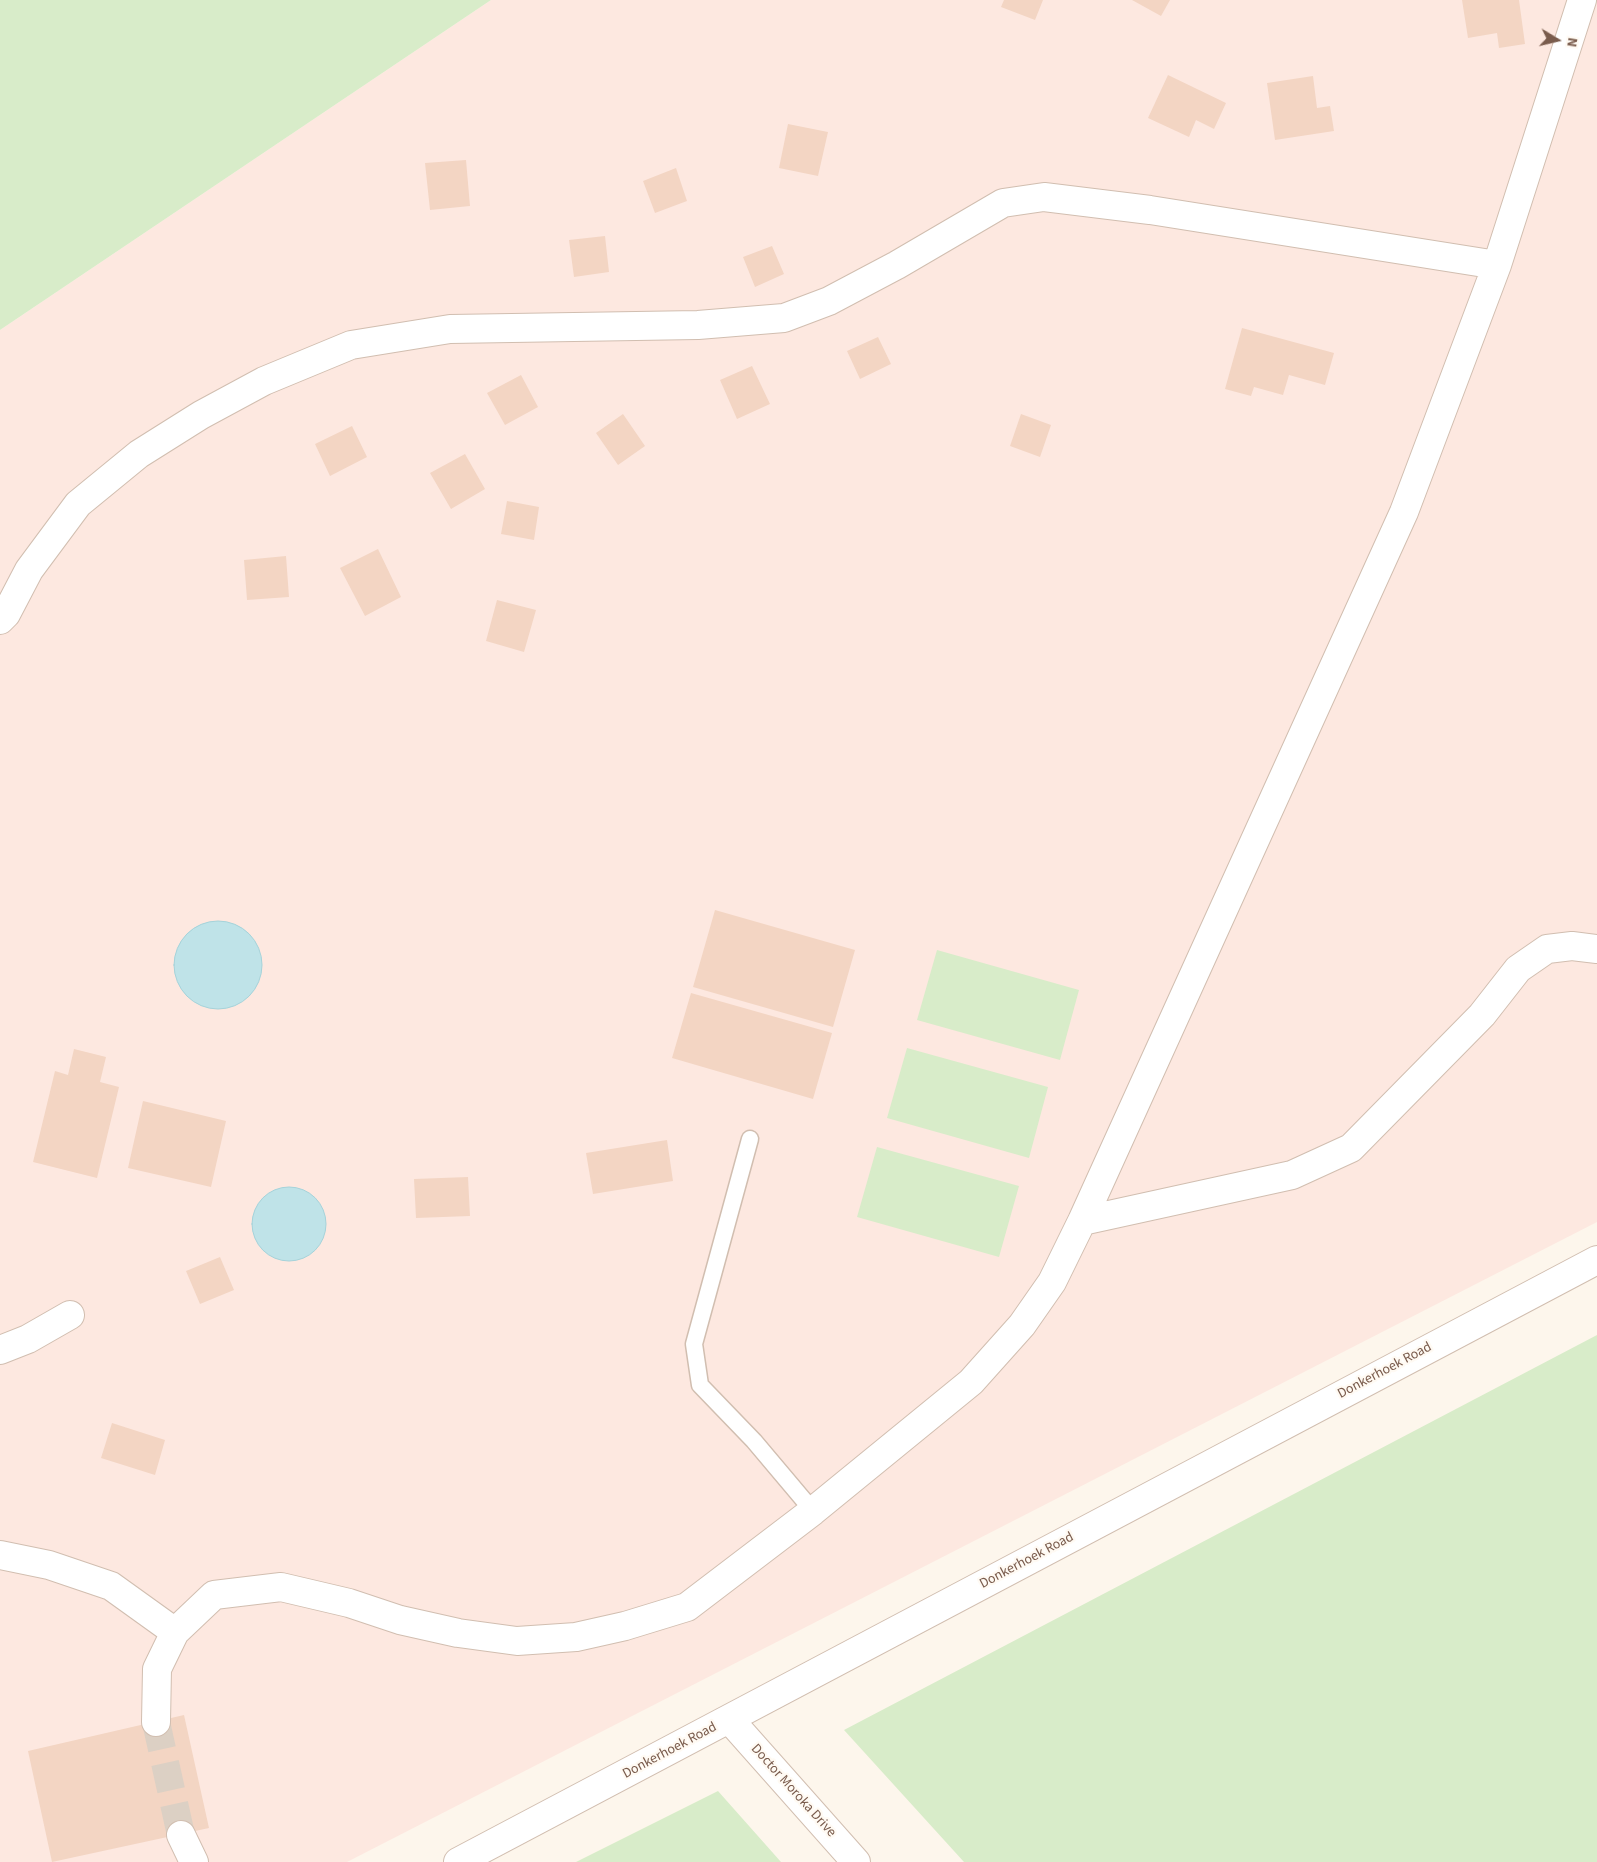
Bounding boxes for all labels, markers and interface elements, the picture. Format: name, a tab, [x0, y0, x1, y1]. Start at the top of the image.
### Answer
north arrow	[1532, 15, 1582, 65]
text: N	[1561, 36, 1582, 49]
street label: Donkerhoek Road	[1335, 1339, 1435, 1403]
street label: Donkerhoek Road	[977, 1529, 1077, 1593]
street label: Donkerhoek Road	[620, 1719, 720, 1783]
street label: Doctor Moroka Drive	[747, 1741, 839, 1841]

